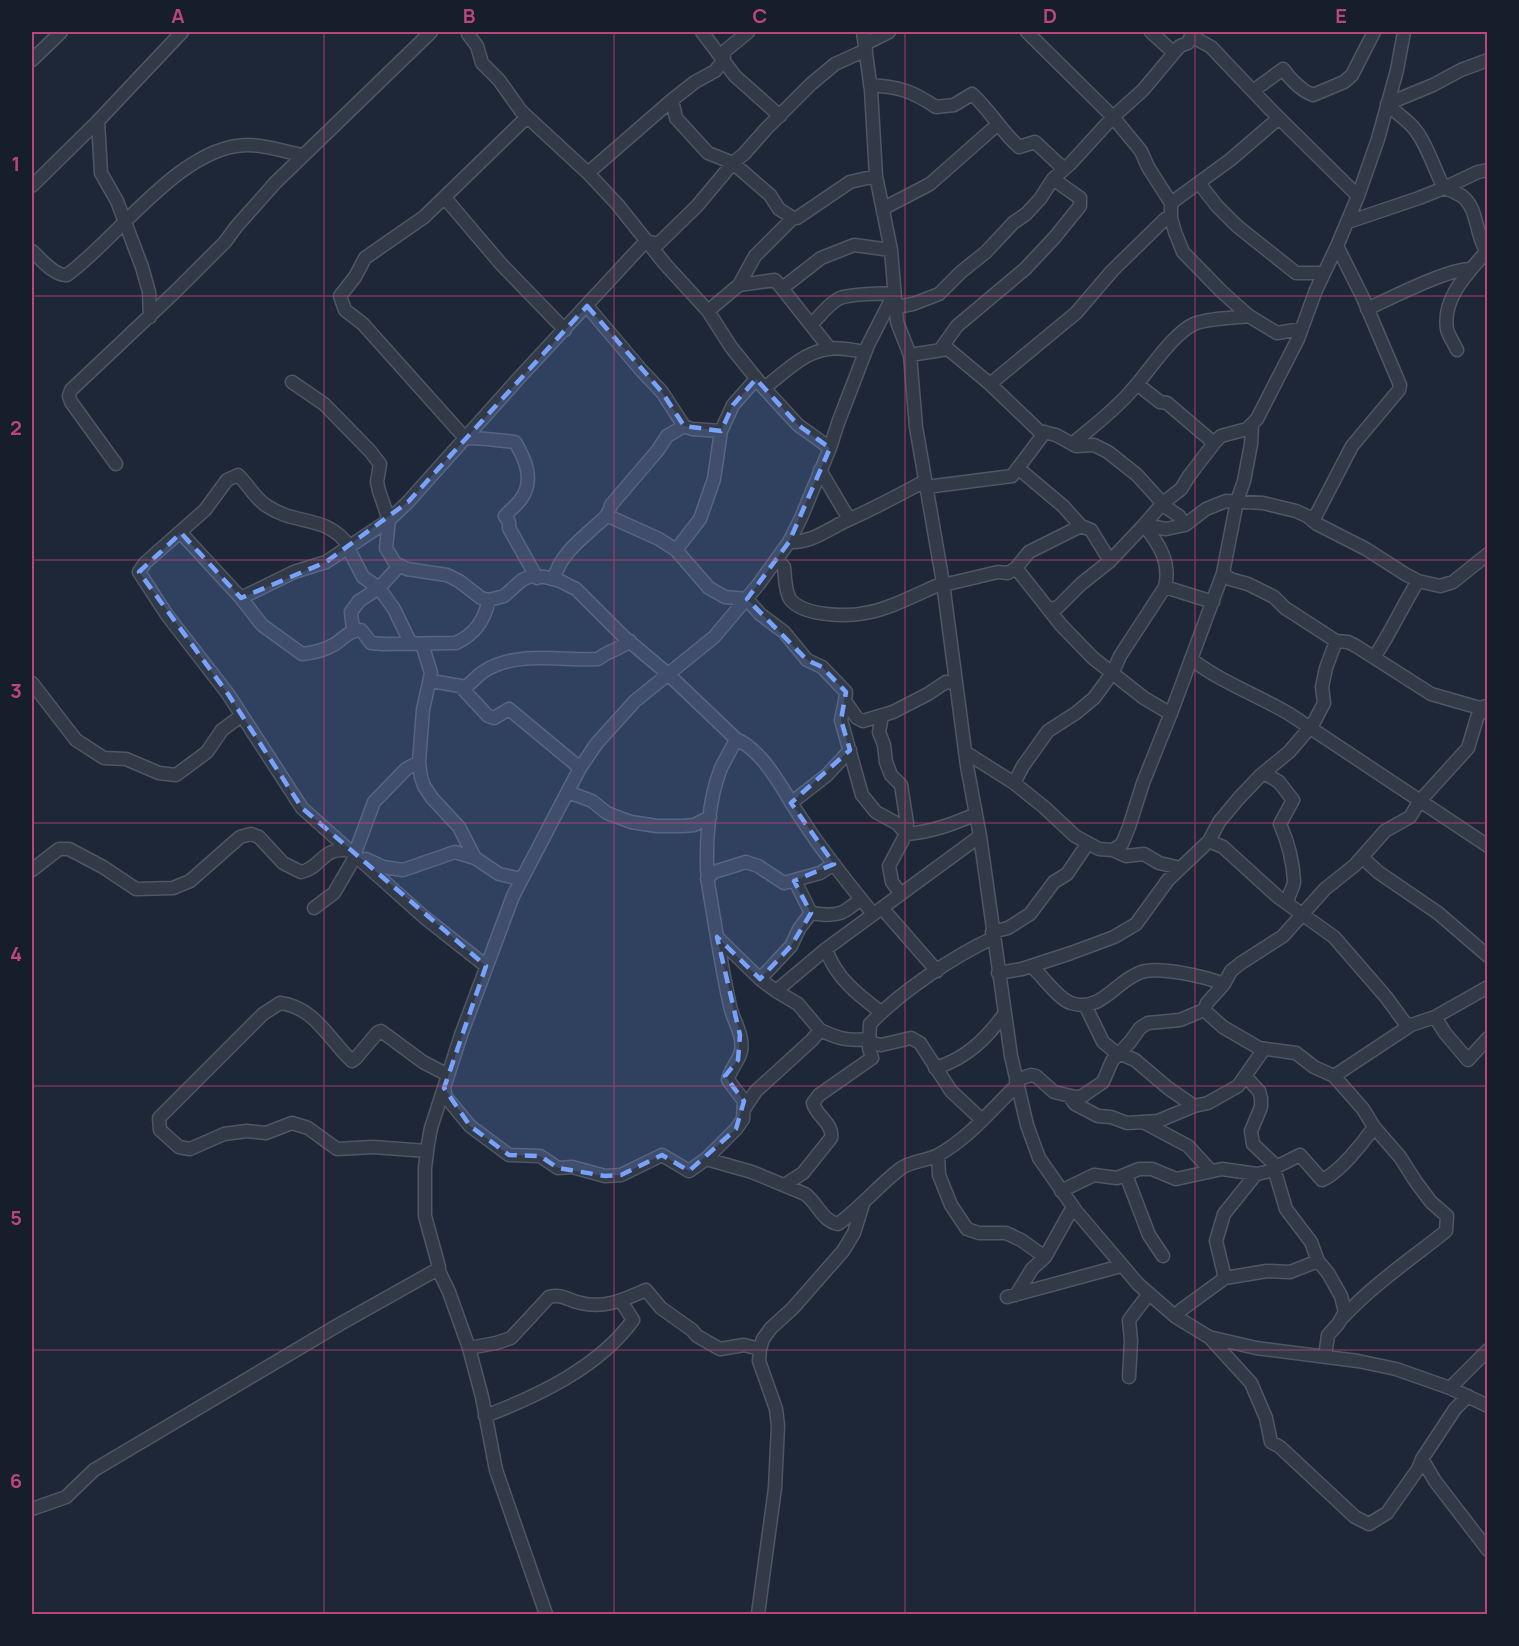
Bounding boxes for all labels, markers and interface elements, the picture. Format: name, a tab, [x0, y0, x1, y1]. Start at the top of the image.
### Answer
text: A	[171, 2, 185, 29]
text: B	[463, 2, 476, 29]
text: C	[753, 2, 767, 29]
text: D	[1043, 2, 1057, 29]
text: E	[1335, 2, 1347, 29]
text: 1	[12, 150, 20, 177]
text: 2	[10, 414, 22, 441]
text: 3	[10, 677, 22, 704]
text: 4	[10, 940, 22, 967]
text: 5	[10, 1204, 22, 1231]
text: 6	[10, 1467, 22, 1494]

